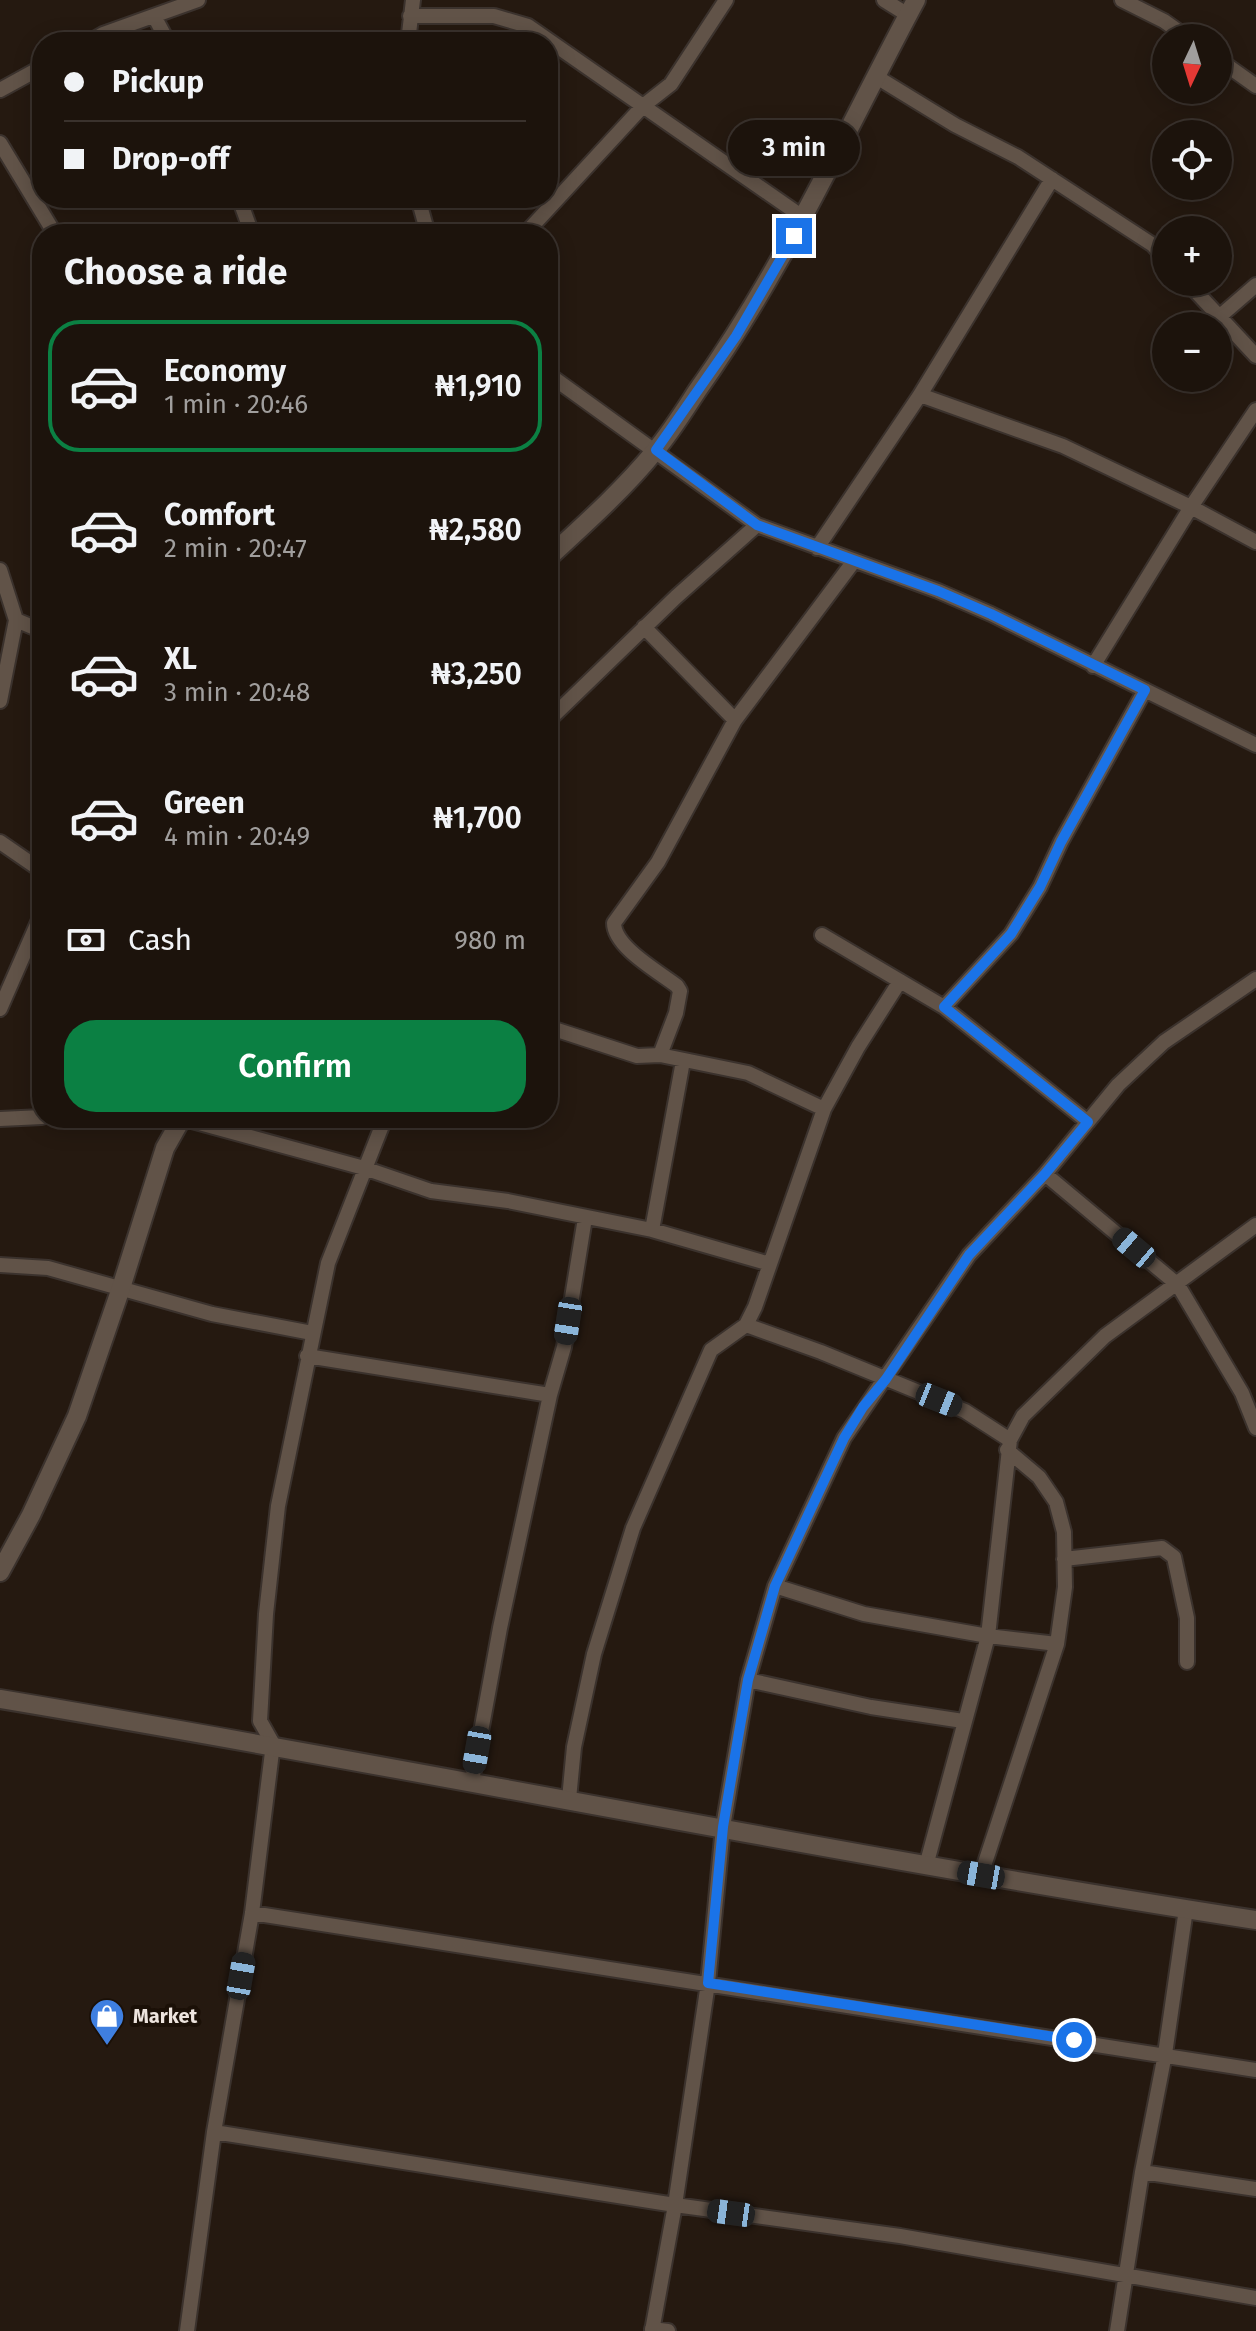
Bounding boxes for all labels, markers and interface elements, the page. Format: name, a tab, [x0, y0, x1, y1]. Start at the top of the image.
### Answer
north arrow	[1152, 24, 1232, 104]
map controls	[1152, 24, 1232, 392]
text: Pickup	[112, 64, 204, 100]
callout: 3 min	[728, 120, 860, 176]
button: locate	[1152, 120, 1232, 200]
text: 3 min	[762, 132, 826, 163]
text: Drop-off	[112, 141, 229, 177]
button: +	[1152, 216, 1232, 296]
route end	[776, 218, 812, 254]
text: Choose a ride	[64, 250, 287, 294]
button: −	[1152, 312, 1232, 392]
icon: car	[68, 350, 140, 422]
text: Economy	[164, 353, 286, 389]
text: ₦1,910	[435, 368, 522, 404]
text: 1 min · 20:46	[164, 389, 308, 420]
icon: car	[68, 494, 140, 566]
text: Comfort	[164, 497, 275, 533]
text: ₦2,580	[429, 512, 522, 548]
text: 2 min · 20:47	[164, 533, 307, 564]
icon: car	[68, 638, 140, 710]
text: XL	[164, 641, 197, 677]
text: ₦3,250	[431, 656, 522, 692]
text: 3 min · 20:48	[164, 677, 310, 708]
icon: car	[68, 782, 140, 854]
text: Green	[164, 785, 245, 821]
text: ₦1,700	[433, 800, 522, 836]
text: 4 min · 20:49	[164, 821, 310, 852]
icon: cash	[64, 918, 108, 962]
text: Cash	[128, 922, 192, 958]
text: 980 m	[454, 925, 526, 956]
button: Confirm	[64, 1020, 526, 1112]
car	[1108, 1223, 1160, 1273]
car	[552, 1295, 584, 1347]
car	[912, 1380, 966, 1420]
car	[461, 1724, 493, 1776]
car	[955, 1859, 1007, 1891]
car	[225, 1950, 257, 2002]
shop icon: Market	[88, 1997, 126, 2047]
place label: Market	[133, 2004, 198, 2028]
route start	[1056, 2022, 1092, 2058]
car	[706, 2198, 756, 2228]

